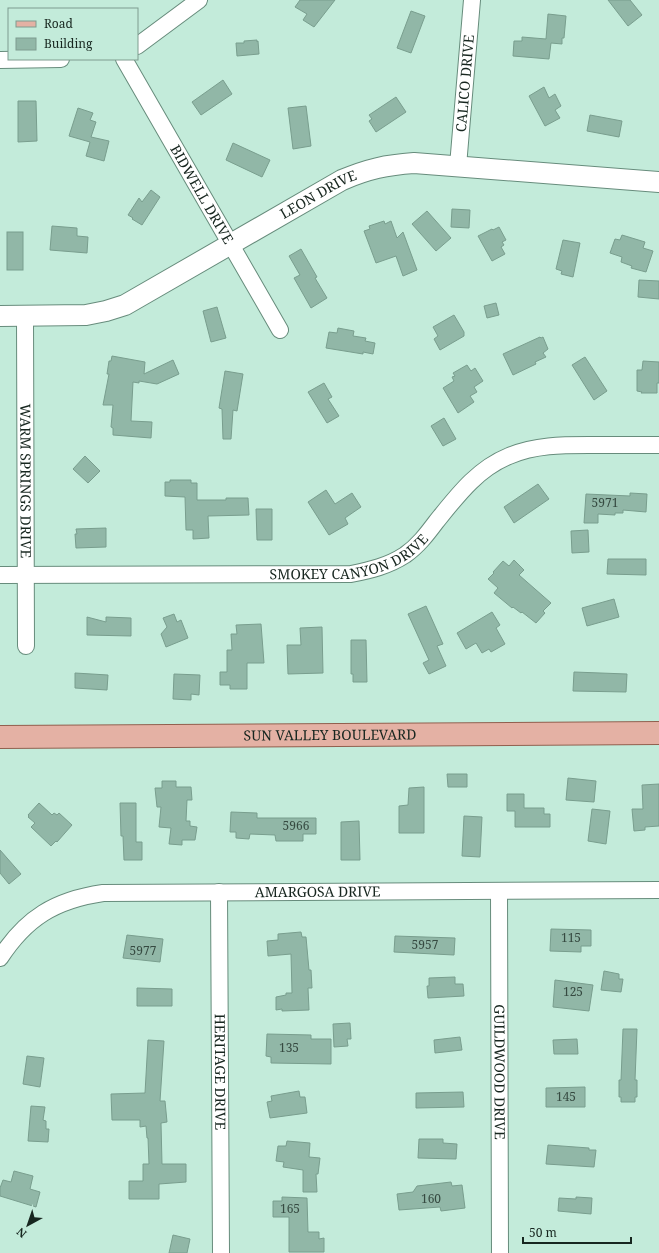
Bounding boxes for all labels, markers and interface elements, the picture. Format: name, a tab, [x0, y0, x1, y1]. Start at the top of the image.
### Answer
legend	[8, 8, 138, 60]
text: Road	[44, 15, 74, 32]
street label: CALICO DRIVE	[451, 34, 478, 133]
text: Building	[44, 35, 93, 52]
street label: BIDWELL DRIVE	[166, 141, 238, 247]
street label: LEON DRIVE	[276, 165, 359, 223]
street label: WARM SPRINGS DRIVE	[16, 404, 36, 559]
house number: 5971	[592, 494, 618, 511]
street label: SMOKEY CANYON DRIVE	[270, 529, 432, 583]
street label: SUN VALLEY BOULEVARD	[243, 724, 417, 745]
house number: 5966	[283, 817, 310, 834]
street label: AMARGOSA DRIVE	[255, 882, 381, 901]
house number: 115	[561, 929, 581, 946]
house number: 5957	[412, 936, 439, 953]
house number: 5977	[130, 942, 157, 959]
house number: 125	[563, 983, 583, 1000]
street label: GUILDWOOD DRIVE	[490, 1004, 510, 1140]
street label: HERITAGE DRIVE	[211, 1014, 230, 1131]
house number: 135	[279, 1039, 299, 1056]
house number: 145	[556, 1088, 576, 1105]
house number: 160	[421, 1190, 441, 1207]
house number: 165	[280, 1200, 300, 1217]
north arrow	[8, 1205, 48, 1245]
scale bar	[523, 1219, 631, 1245]
text: N	[13, 1224, 29, 1242]
text: 50 m	[529, 1224, 557, 1241]

